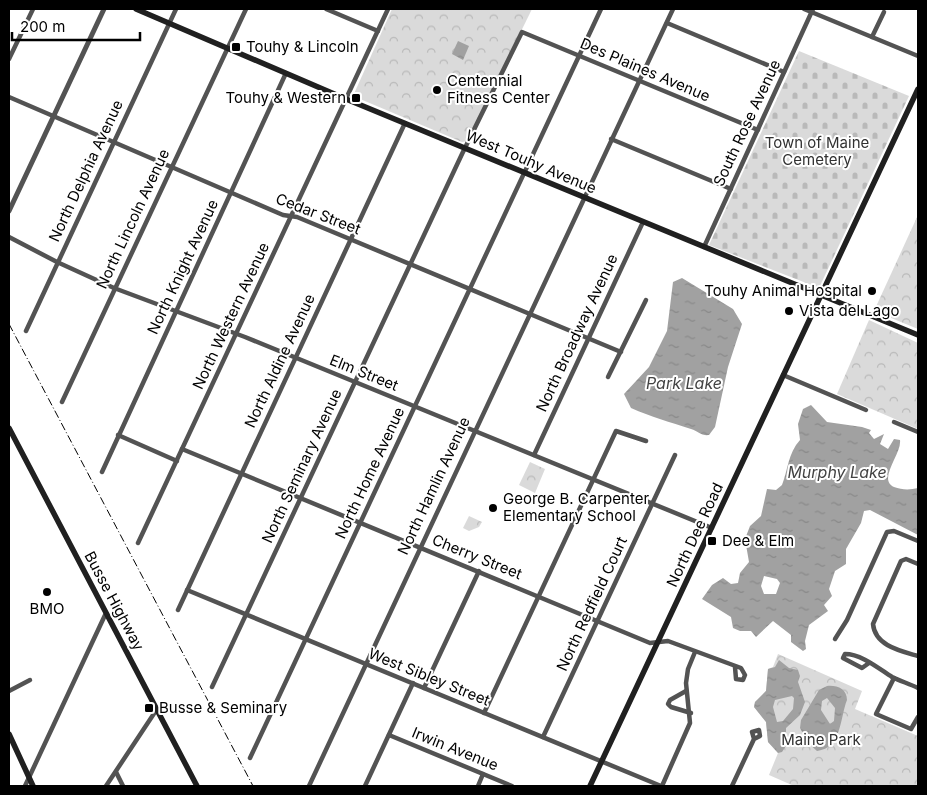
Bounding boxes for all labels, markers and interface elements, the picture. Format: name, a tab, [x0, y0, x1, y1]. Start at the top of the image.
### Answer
scale bar	[12, 10, 140, 42]
text: 200 m	[20, 17, 65, 36]
street label: Des Plaines Avenue	[577, 34, 713, 106]
place label: Touhy & Lincoln	[246, 37, 359, 56]
marker: Touhy & Lincoln	[230, 41, 242, 53]
street label: South Rose Avenue	[709, 56, 784, 189]
place label: Centennial Fitness Center	[447, 71, 550, 107]
marker: Centennial Fitness Center	[431, 84, 443, 96]
place label: Touhy & Western	[226, 88, 346, 107]
marker: Touhy & Western	[350, 92, 362, 104]
street label: North Delphia Avenue	[44, 97, 127, 245]
street label: West Touhy Avenue	[463, 125, 599, 198]
park label: Town of Maine Cemetery	[765, 133, 869, 169]
street label: North Lincoln Avenue	[92, 146, 173, 292]
street label: Cedar Street	[273, 189, 363, 238]
street label: North Knight Avenue	[143, 196, 222, 337]
street label: North Western Avenue	[188, 239, 273, 392]
street label: North Broadway Avenue	[532, 251, 621, 415]
place label: Touhy Animal Hospital	[704, 281, 862, 300]
marker: Touhy Animal Hospital	[866, 285, 878, 297]
street label: North Aldine Avenue	[240, 291, 319, 431]
place label: Vista del Lago	[799, 301, 899, 320]
marker: Vista del Lago	[783, 305, 795, 317]
street label: Elm Street	[327, 350, 401, 395]
water label: Park Lake	[646, 373, 722, 393]
street label: North Seminary Avenue	[257, 386, 346, 546]
street label: North Home Avenue	[331, 404, 408, 542]
street label: North Hamlin Avenue	[393, 414, 474, 558]
water label: Murphy Lake	[787, 462, 887, 482]
street label: North Dee Road	[662, 480, 727, 590]
place label: George B. Carpenter Elementary School	[503, 489, 649, 525]
marker: George B. Carpenter Elementary School	[487, 502, 499, 514]
street label: Cherry Street	[429, 530, 525, 583]
place label: Dee & Elm	[722, 531, 794, 550]
street label: North Redfield Court	[552, 533, 631, 674]
marker: Dee & Elm	[706, 535, 718, 547]
street label: Busse Highway	[80, 548, 149, 654]
marker: BMO	[41, 586, 53, 598]
place label: BMO	[30, 599, 64, 618]
street label: West Sibley Street	[366, 644, 493, 710]
place label: Busse & Seminary	[159, 698, 288, 717]
marker: Busse & Seminary	[143, 702, 155, 714]
street label: Irwin Avenue	[409, 723, 501, 774]
park label: Maine Park	[781, 730, 862, 749]

